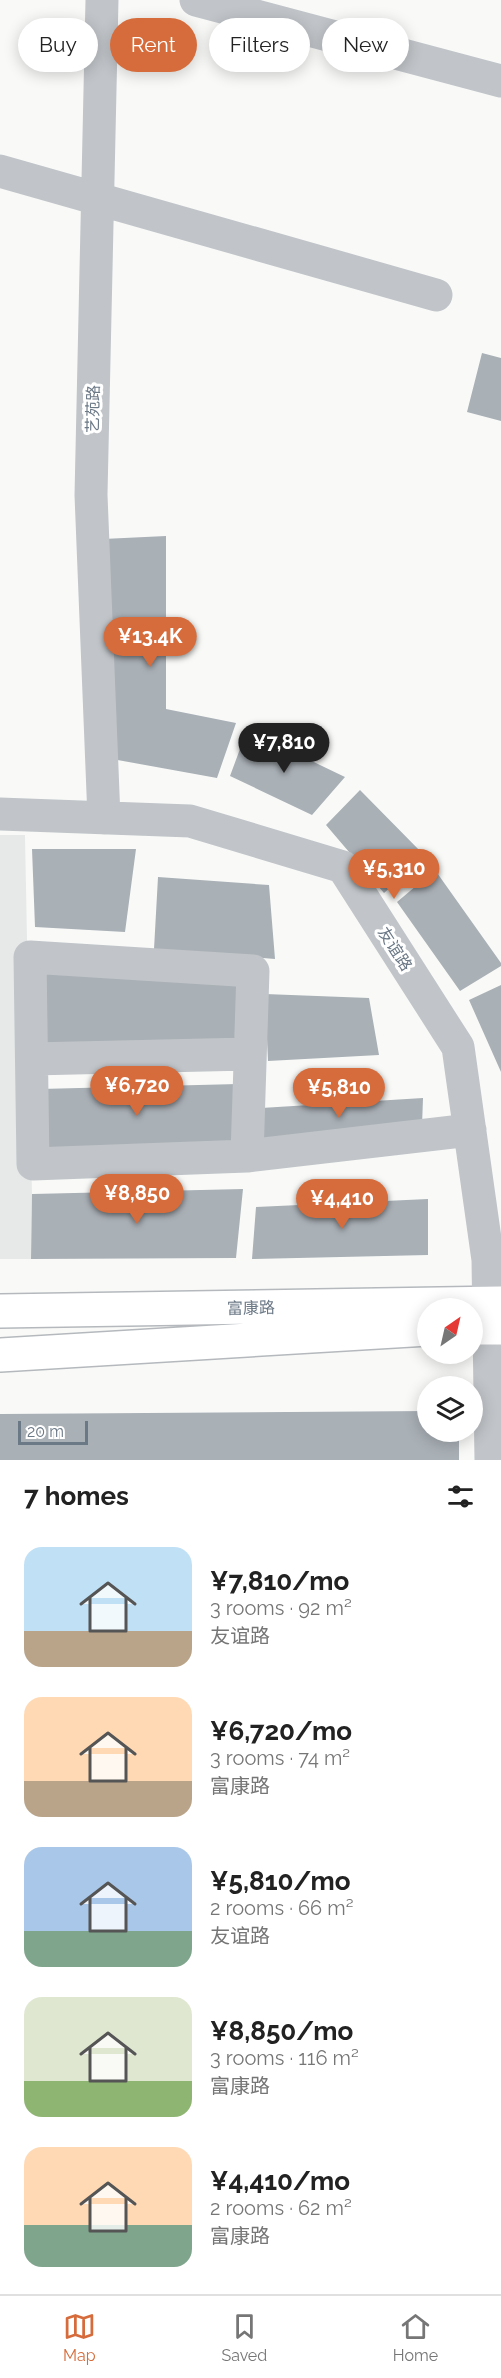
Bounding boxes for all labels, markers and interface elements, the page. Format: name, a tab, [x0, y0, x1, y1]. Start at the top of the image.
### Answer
chip: Buy	[18, 18, 98, 72]
chip: Rent	[110, 18, 197, 72]
chip: Filters	[209, 18, 310, 72]
chip: New	[322, 18, 409, 72]
street label: 艺苑路	[83, 385, 103, 433]
pin: ¥13.4K	[101, 617, 199, 668]
text: ¥13.4K	[118, 624, 182, 648]
pin: ¥7,810	[235, 723, 333, 774]
text: ¥7,810	[252, 730, 316, 754]
pin: ¥5,310	[345, 849, 443, 900]
text: ¥5,310	[362, 856, 426, 880]
street label: 友谊路	[374, 924, 416, 974]
pin: ¥6,720	[88, 1066, 186, 1117]
pin: ¥5,810	[290, 1068, 388, 1119]
text: ¥6,720	[104, 1073, 170, 1097]
text: ¥5,810	[307, 1075, 371, 1099]
pin: ¥8,850	[88, 1174, 186, 1225]
pin: ¥4,410	[293, 1179, 391, 1230]
text: ¥8,850	[104, 1181, 170, 1205]
text: ¥4,410	[310, 1186, 374, 1210]
street label: 富康路	[227, 1298, 275, 1318]
north arrow	[417, 1298, 483, 1364]
map controls	[417, 1298, 483, 1442]
button: layers	[417, 1376, 483, 1442]
scale bar	[18, 1418, 88, 1446]
text: 20 m	[27, 1422, 64, 1441]
icon: filters	[444, 1480, 477, 1513]
text: 7 homes	[24, 1481, 129, 1511]
text: ¥7,810/mo	[210, 1566, 349, 1596]
icon: home	[72, 1571, 144, 1643]
text: 3 rooms · 92 m²	[210, 1596, 352, 1620]
text: 友谊路	[210, 1624, 270, 1648]
text: ¥6,720/mo	[210, 1716, 352, 1746]
icon: home	[72, 1721, 144, 1793]
text: 3 rooms · 74 m²	[210, 1746, 350, 1770]
text: 富康路	[210, 1774, 270, 1798]
text: ¥5,810/mo	[210, 1866, 350, 1896]
icon: home	[72, 1871, 144, 1943]
text: 2 rooms · 66 m²	[210, 1896, 353, 1920]
text: 友谊路	[210, 1924, 270, 1948]
text: ¥8,850/mo	[210, 2016, 353, 2046]
icon: home	[72, 2021, 144, 2093]
text: 3 rooms · 116 m²	[210, 2046, 359, 2070]
text: 富康路	[210, 2074, 270, 2098]
text: ¥4,410/mo	[210, 2166, 350, 2196]
icon: home	[72, 2171, 144, 2243]
text: 2 rooms · 62 m²	[210, 2196, 352, 2220]
text: 富康路	[210, 2224, 270, 2248]
tab: Map	[63, 2310, 96, 2365]
tab: Saved	[221, 2310, 267, 2365]
tab: Home	[393, 2310, 438, 2365]

